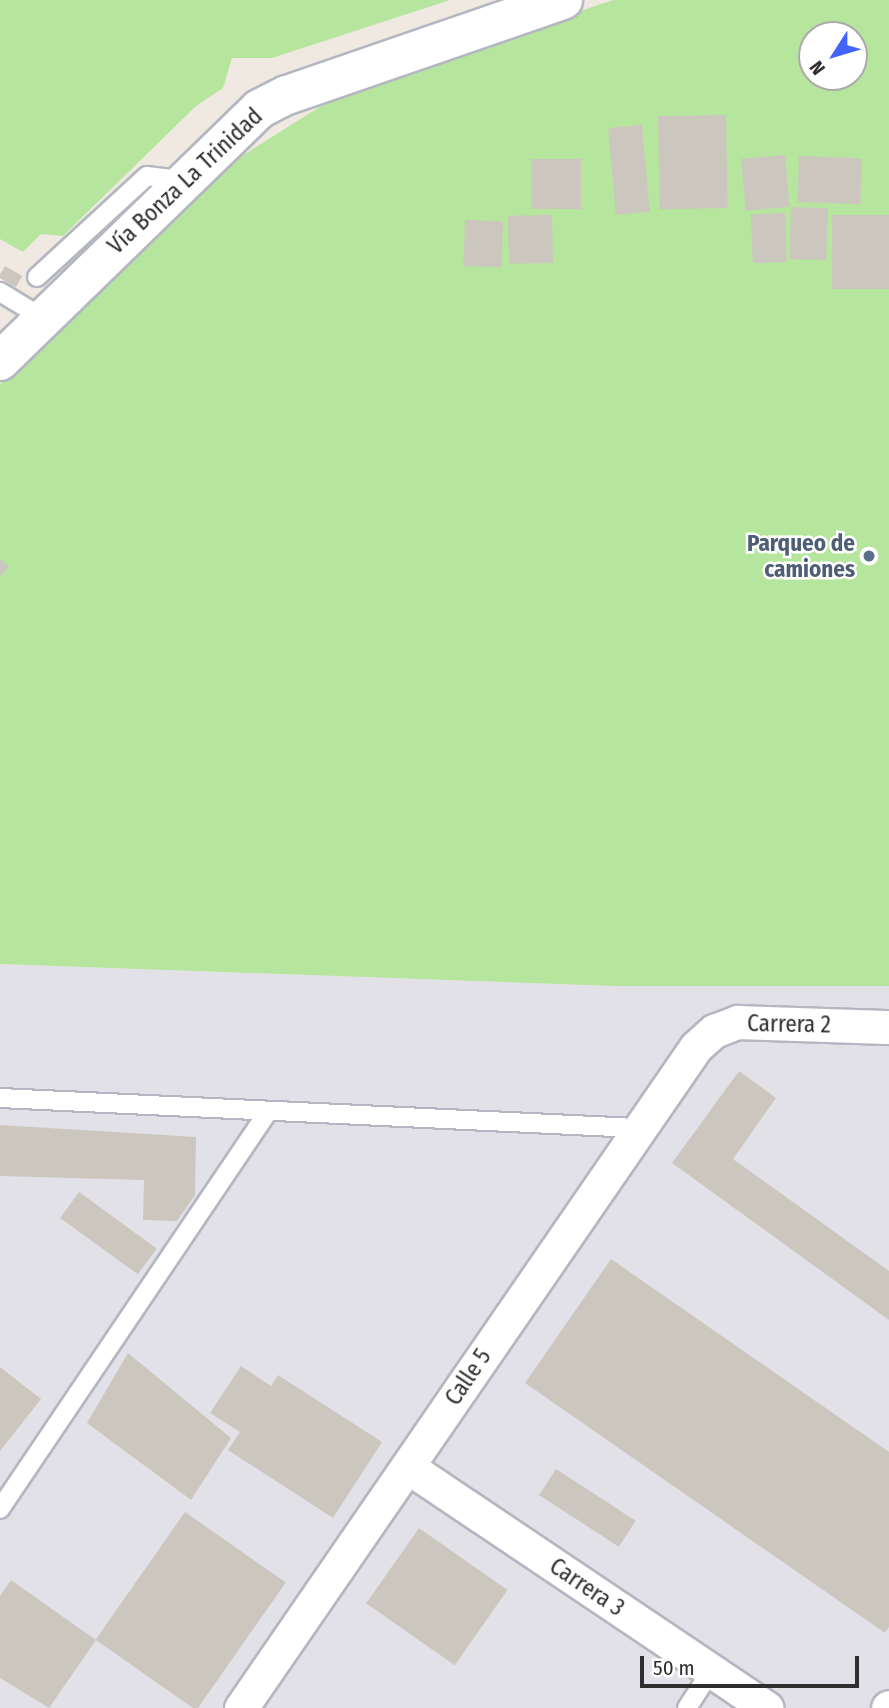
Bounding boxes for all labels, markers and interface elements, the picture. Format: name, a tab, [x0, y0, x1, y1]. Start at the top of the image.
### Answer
north arrow	[798, 21, 868, 91]
text: N	[805, 56, 830, 79]
street label: Vía Bonza La Trinidad	[102, 102, 268, 260]
place label: Parqueo de camiones	[747, 529, 855, 583]
marker: Parqueo de camiones	[861, 548, 877, 564]
street label: Carrera 2	[747, 1009, 831, 1039]
street label: Calle 5	[439, 1344, 497, 1410]
street label: Carrera 3	[545, 1552, 629, 1622]
scale bar	[644, 1642, 863, 1686]
text: 50 m	[653, 1655, 695, 1681]

